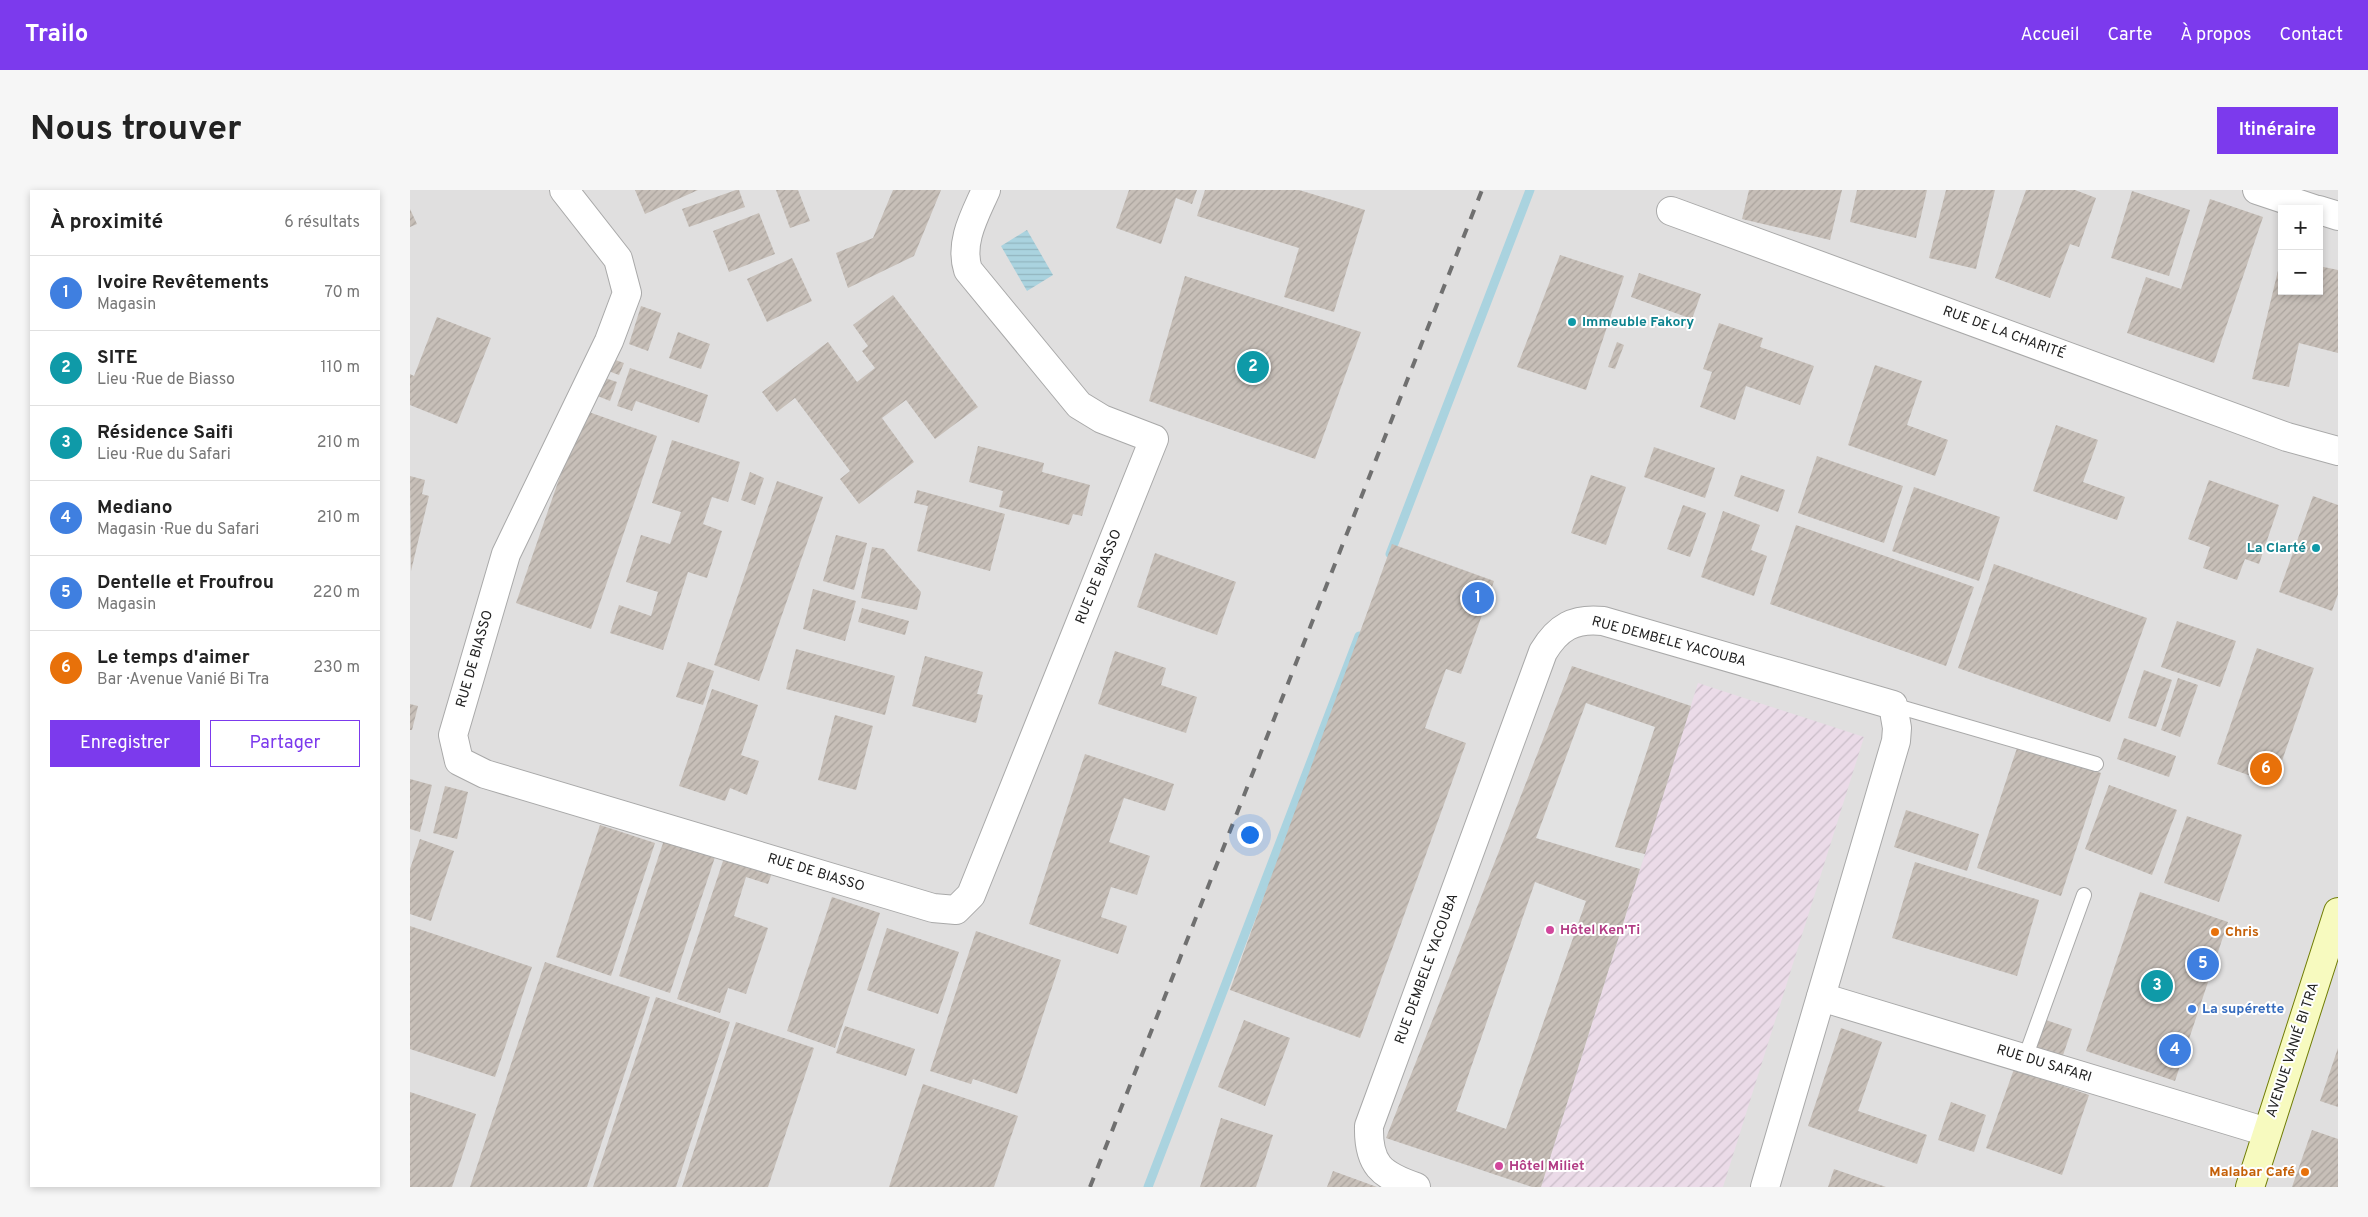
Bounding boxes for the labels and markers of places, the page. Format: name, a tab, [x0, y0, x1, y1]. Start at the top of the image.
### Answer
place label: Immeuble Fakory	[1582, 314, 1694, 331]
marker: Immeuble Fakory	[1566, 316, 1578, 328]
pin: 2	[1237, 348, 1269, 386]
place label: La Clarté	[2247, 540, 2306, 557]
marker: La Clarté	[2310, 542, 2322, 554]
pin: 1	[1462, 579, 1494, 617]
pin: 6	[2250, 750, 2282, 788]
place label: Hôtel Ken'Ti	[1560, 922, 1640, 939]
marker: Hôtel Ken'Ti	[1544, 924, 1556, 936]
place label: Chris	[2225, 924, 2259, 941]
marker: Chris	[2209, 926, 2221, 938]
pin: 5	[2187, 945, 2219, 983]
pin: 3	[2141, 967, 2173, 1005]
place label: La supérette	[2202, 1001, 2284, 1018]
marker: La supérette	[2186, 1003, 2198, 1015]
pin: 4	[2159, 1031, 2191, 1069]
place label: Hôtel Miliet	[1509, 1158, 1584, 1175]
marker: Hôtel Miliet	[1493, 1160, 1505, 1172]
place label: Malabar Café	[2209, 1164, 2295, 1181]
marker: Malabar Café	[2299, 1166, 2311, 1178]

